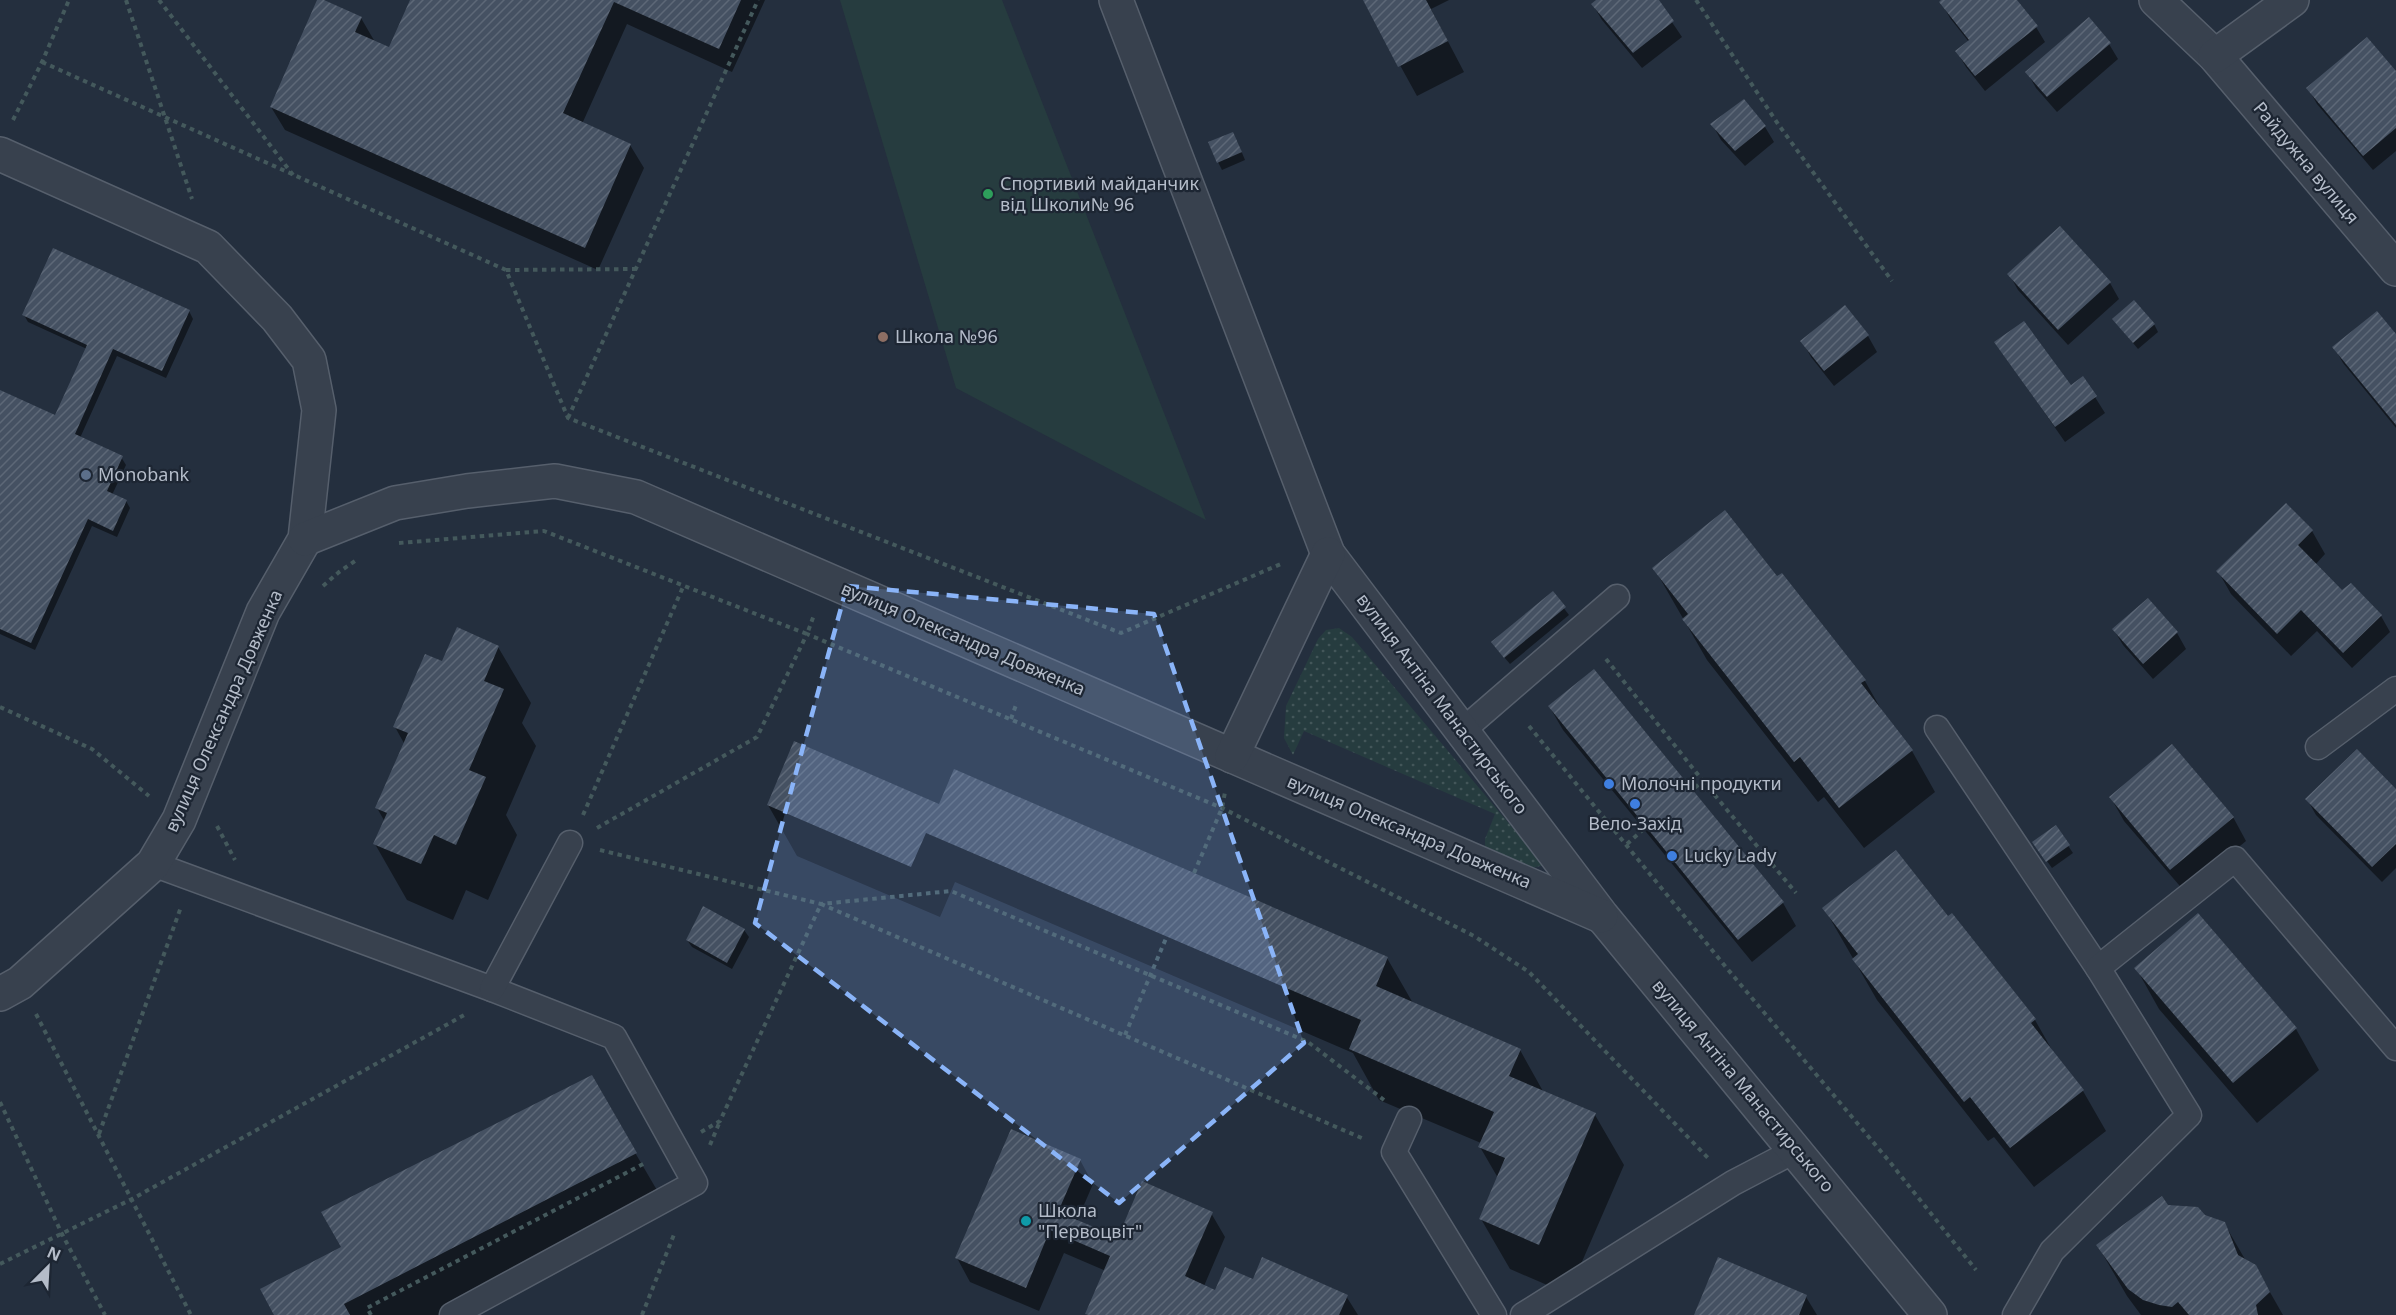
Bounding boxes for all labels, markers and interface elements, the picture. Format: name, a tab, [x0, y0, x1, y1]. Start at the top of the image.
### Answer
street label: Райдужна вулиця	[2249, 96, 2365, 228]
place label: Спортивий майданчик від Школи№ 96	[1000, 171, 1199, 216]
marker: Спортивий майданчик від Школи№ 96	[981, 187, 995, 201]
place label: Школа №96	[895, 324, 998, 348]
marker: Школа №96	[876, 330, 890, 344]
place label: Monobank	[98, 462, 190, 486]
marker: Monobank	[79, 468, 93, 482]
street label: вулиця Олександра Довженка	[838, 576, 1089, 700]
street label: вулиця Олександра Довженка	[159, 586, 288, 836]
street label: вулиця Антіна Манастирського	[1352, 588, 1534, 819]
street label: вулиця Олександра Довженка	[1284, 769, 1535, 893]
place label: Молочні продукти	[1621, 771, 1782, 795]
marker: Молочні продукти	[1602, 777, 1616, 791]
marker: Вело-Захід	[1628, 797, 1642, 811]
place label: Вело-Захід	[1588, 811, 1682, 835]
place label: Lucky Lady	[1684, 843, 1777, 867]
marker: Lucky Lady	[1665, 849, 1679, 863]
street label: вулиця Антіна Манастирського	[1647, 974, 1840, 1197]
place label: Школа "Первоцвіт"	[1038, 1198, 1142, 1243]
marker: Школа "Первоцвіт"	[1019, 1214, 1033, 1228]
north arrow	[18, 1237, 78, 1297]
text: N	[44, 1241, 65, 1266]

